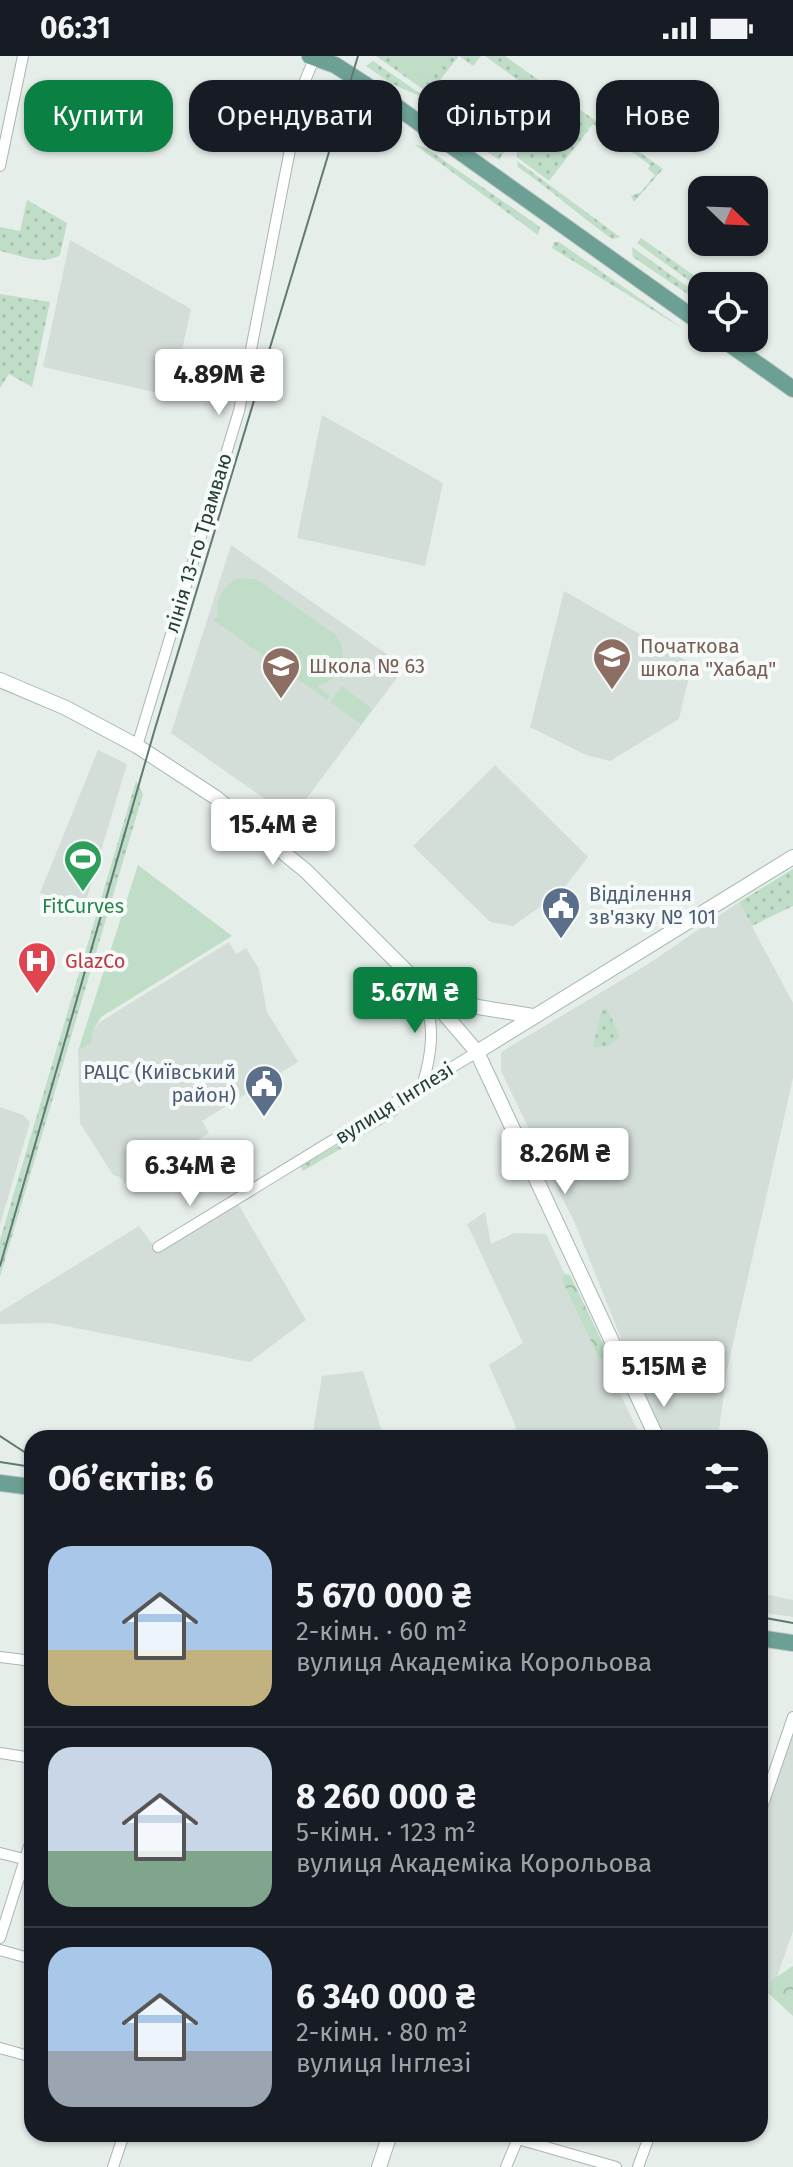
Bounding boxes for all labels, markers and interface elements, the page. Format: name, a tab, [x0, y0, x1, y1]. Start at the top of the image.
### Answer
text: 06:31	[40, 10, 111, 46]
chip: Купити	[24, 80, 173, 152]
chip: Орендувати	[189, 80, 402, 152]
chip: Фільтри	[418, 80, 580, 152]
chip: Нове	[596, 80, 719, 152]
north arrow	[688, 176, 768, 256]
map controls	[688, 176, 768, 352]
button: locate	[688, 272, 768, 352]
pin: 4.89M ₴	[145, 349, 293, 417]
text: 4.89M ₴	[173, 359, 265, 390]
street label: лінія 13-го Трамваю	[159, 450, 237, 636]
place label: Початкова школа "Хабад"	[640, 634, 776, 681]
school or university icon: Початкова школа "Хабад"	[591, 636, 633, 691]
school or university icon: Школа № 63	[260, 645, 302, 700]
place label: Школа № 63	[309, 654, 425, 678]
pin: 15.4M ₴	[199, 799, 347, 867]
text: 15.4M ₴	[229, 809, 317, 840]
sports icon: FitCurves	[62, 838, 104, 893]
place label: Відділення зв'язку № 101	[589, 882, 716, 929]
public building icon: Відділення зв'язку № 101	[540, 885, 582, 940]
place label: FitCurves	[42, 894, 124, 918]
hospital icon: GlazCo	[16, 940, 58, 995]
place label: GlazCo	[65, 949, 125, 973]
pin: 5.67M ₴	[341, 967, 489, 1035]
text: 5.67M ₴	[371, 977, 459, 1008]
street label: вулиця Інглезі	[330, 1057, 458, 1149]
place label: РАЦС (Київський район)	[83, 1060, 236, 1107]
public building icon: РАЦС (Київський район)	[243, 1063, 285, 1118]
pin: 8.26M ₴	[491, 1128, 639, 1196]
text: 8.26M ₴	[519, 1138, 611, 1169]
pin: 6.34M ₴	[116, 1140, 264, 1208]
text: 6.34M ₴	[144, 1150, 236, 1181]
pin: 5.15M ₴	[590, 1341, 738, 1409]
text: 5.15M ₴	[621, 1351, 707, 1382]
icon: filters	[700, 1456, 744, 1500]
text: Об’єктів: 6	[48, 1458, 214, 1499]
text: 5 670 000 ₴	[296, 1575, 471, 1616]
icon: home	[112, 1578, 208, 1674]
text: 2-кімн. · 60 m²	[296, 1616, 467, 1647]
text: вулиця Академіка Корольова	[296, 1647, 652, 1678]
text: 8 260 000 ₴	[296, 1776, 476, 1817]
icon: home	[112, 1779, 208, 1875]
text: 5-кімн. · 123 m²	[296, 1817, 476, 1848]
text: вулиця Академіка Корольова	[296, 1848, 652, 1879]
text: 6 340 000 ₴	[296, 1976, 475, 2017]
icon: home	[112, 1979, 208, 2075]
text: 2-кімн. · 80 m²	[296, 2017, 468, 2048]
text: вулиця Інглезі	[296, 2048, 472, 2079]

